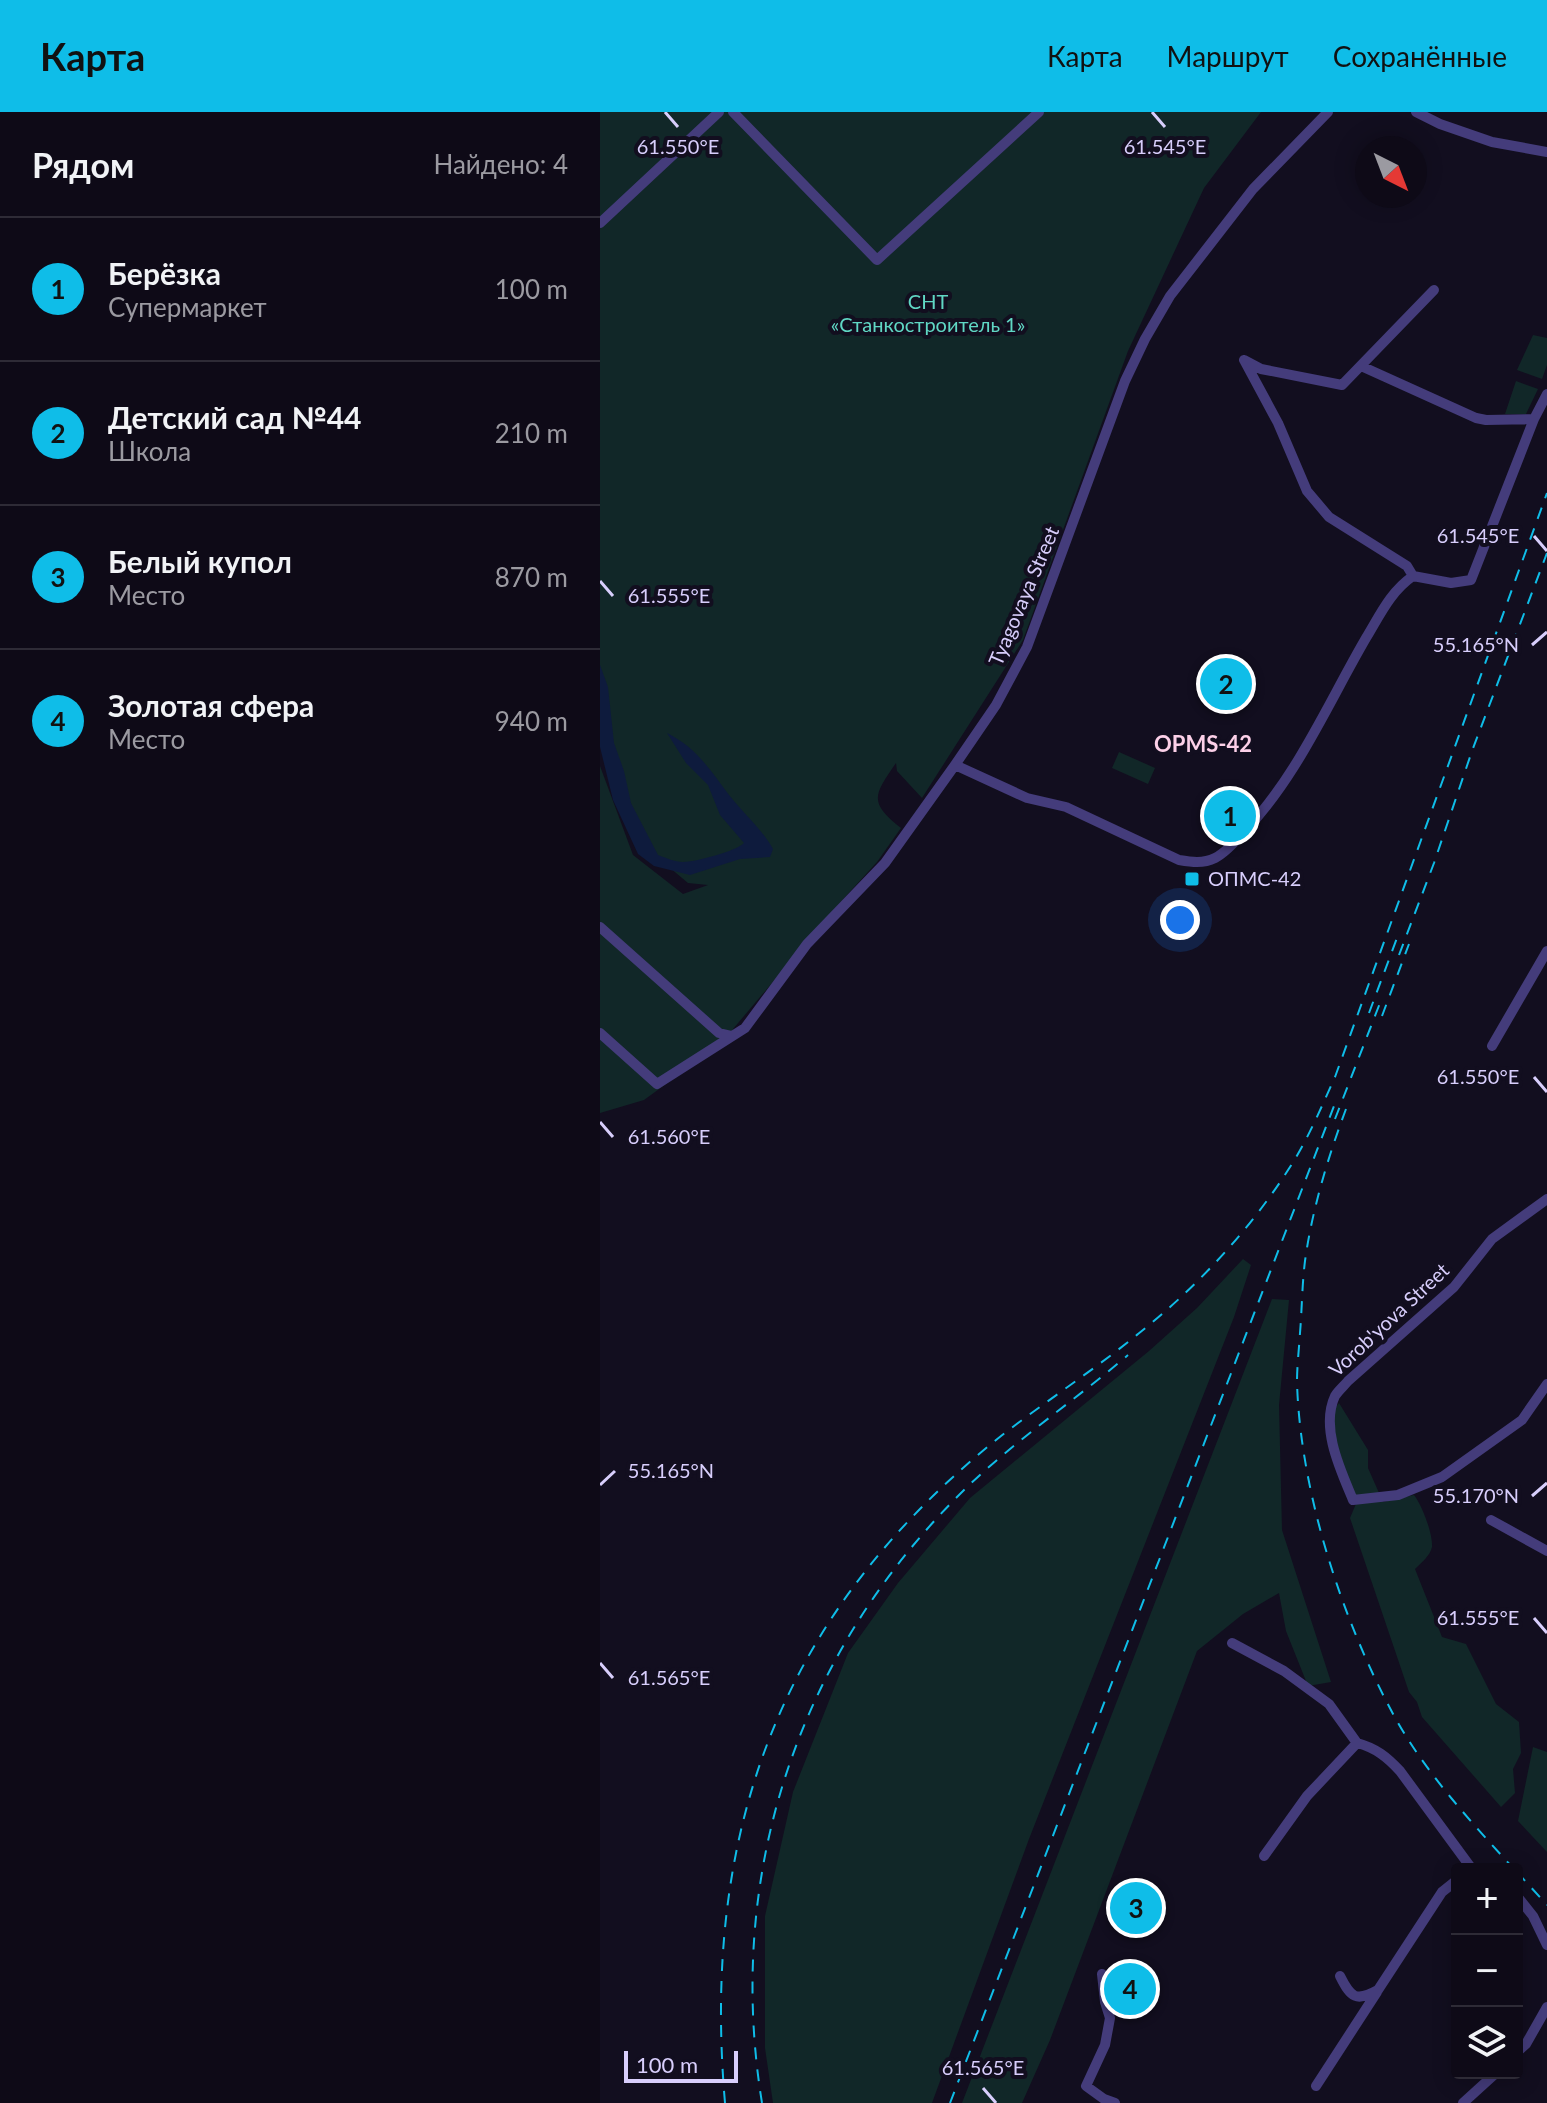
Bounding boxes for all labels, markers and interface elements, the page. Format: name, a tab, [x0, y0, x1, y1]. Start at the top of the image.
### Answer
text: Карта	[40, 33, 145, 79]
text: Карта	[1047, 39, 1123, 73]
text: Маршрут	[1167, 39, 1289, 73]
text: Сохранённые	[1333, 39, 1507, 73]
text: 61.550°E	[637, 134, 719, 158]
text: 61.545°E	[1124, 134, 1206, 158]
north arrow	[1355, 136, 1427, 208]
text: Рядом	[32, 144, 134, 185]
text: Найдено: 4	[433, 148, 568, 180]
text: Берёзка	[108, 255, 221, 291]
text: 1	[50, 273, 66, 305]
text: 100 m	[495, 273, 568, 305]
park label: СНТ «Станкостроитель 1»	[831, 289, 1025, 336]
text: Супермаркет	[108, 291, 267, 323]
text: Детский сад №44	[108, 399, 361, 435]
text: 2	[50, 417, 66, 449]
text: 210 m	[495, 417, 568, 449]
text: Школа	[108, 435, 191, 467]
street label: Tyagovaya Street	[983, 522, 1063, 669]
text: 61.545°E	[1437, 523, 1519, 547]
text: Белый купол	[108, 543, 292, 579]
text: 3	[50, 561, 66, 593]
text: 870 m	[495, 561, 568, 593]
text: Место	[108, 579, 185, 611]
text: 61.555°E	[628, 583, 710, 607]
text: 55.165°N	[1433, 632, 1519, 656]
pin: 2	[1200, 654, 1252, 714]
text: Золотая сфера	[108, 687, 314, 723]
text: 4	[50, 705, 66, 737]
text: 940 m	[495, 705, 568, 737]
text: Место	[108, 723, 185, 755]
district label: OPMS-42	[1154, 730, 1252, 757]
pin: 1	[1204, 786, 1256, 846]
place label: ОПМС-42	[1208, 866, 1301, 890]
marker: ОПМС-42	[1183, 870, 1201, 888]
your location	[1160, 900, 1200, 940]
text: 61.550°E	[1437, 1064, 1519, 1088]
text: 61.560°E	[628, 1124, 710, 1148]
street label: Vorob'yova Street	[1323, 1258, 1453, 1381]
text: 55.165°N	[628, 1458, 714, 1482]
text: 55.170°N	[1433, 1483, 1519, 1507]
text: 61.555°E	[1437, 1605, 1519, 1629]
text: 61.565°E	[628, 1665, 710, 1689]
map controls	[1451, 1863, 1523, 2079]
button: +	[1451, 1863, 1523, 1935]
pin: 3	[1110, 1878, 1162, 1938]
button: −	[1451, 1935, 1523, 2007]
pin: 4	[1104, 1959, 1156, 2019]
button: layers	[1451, 2007, 1523, 2079]
scale bar	[624, 2047, 738, 2083]
text: 100 m	[636, 2051, 698, 2078]
text: 61.565°E	[942, 2055, 1024, 2079]

